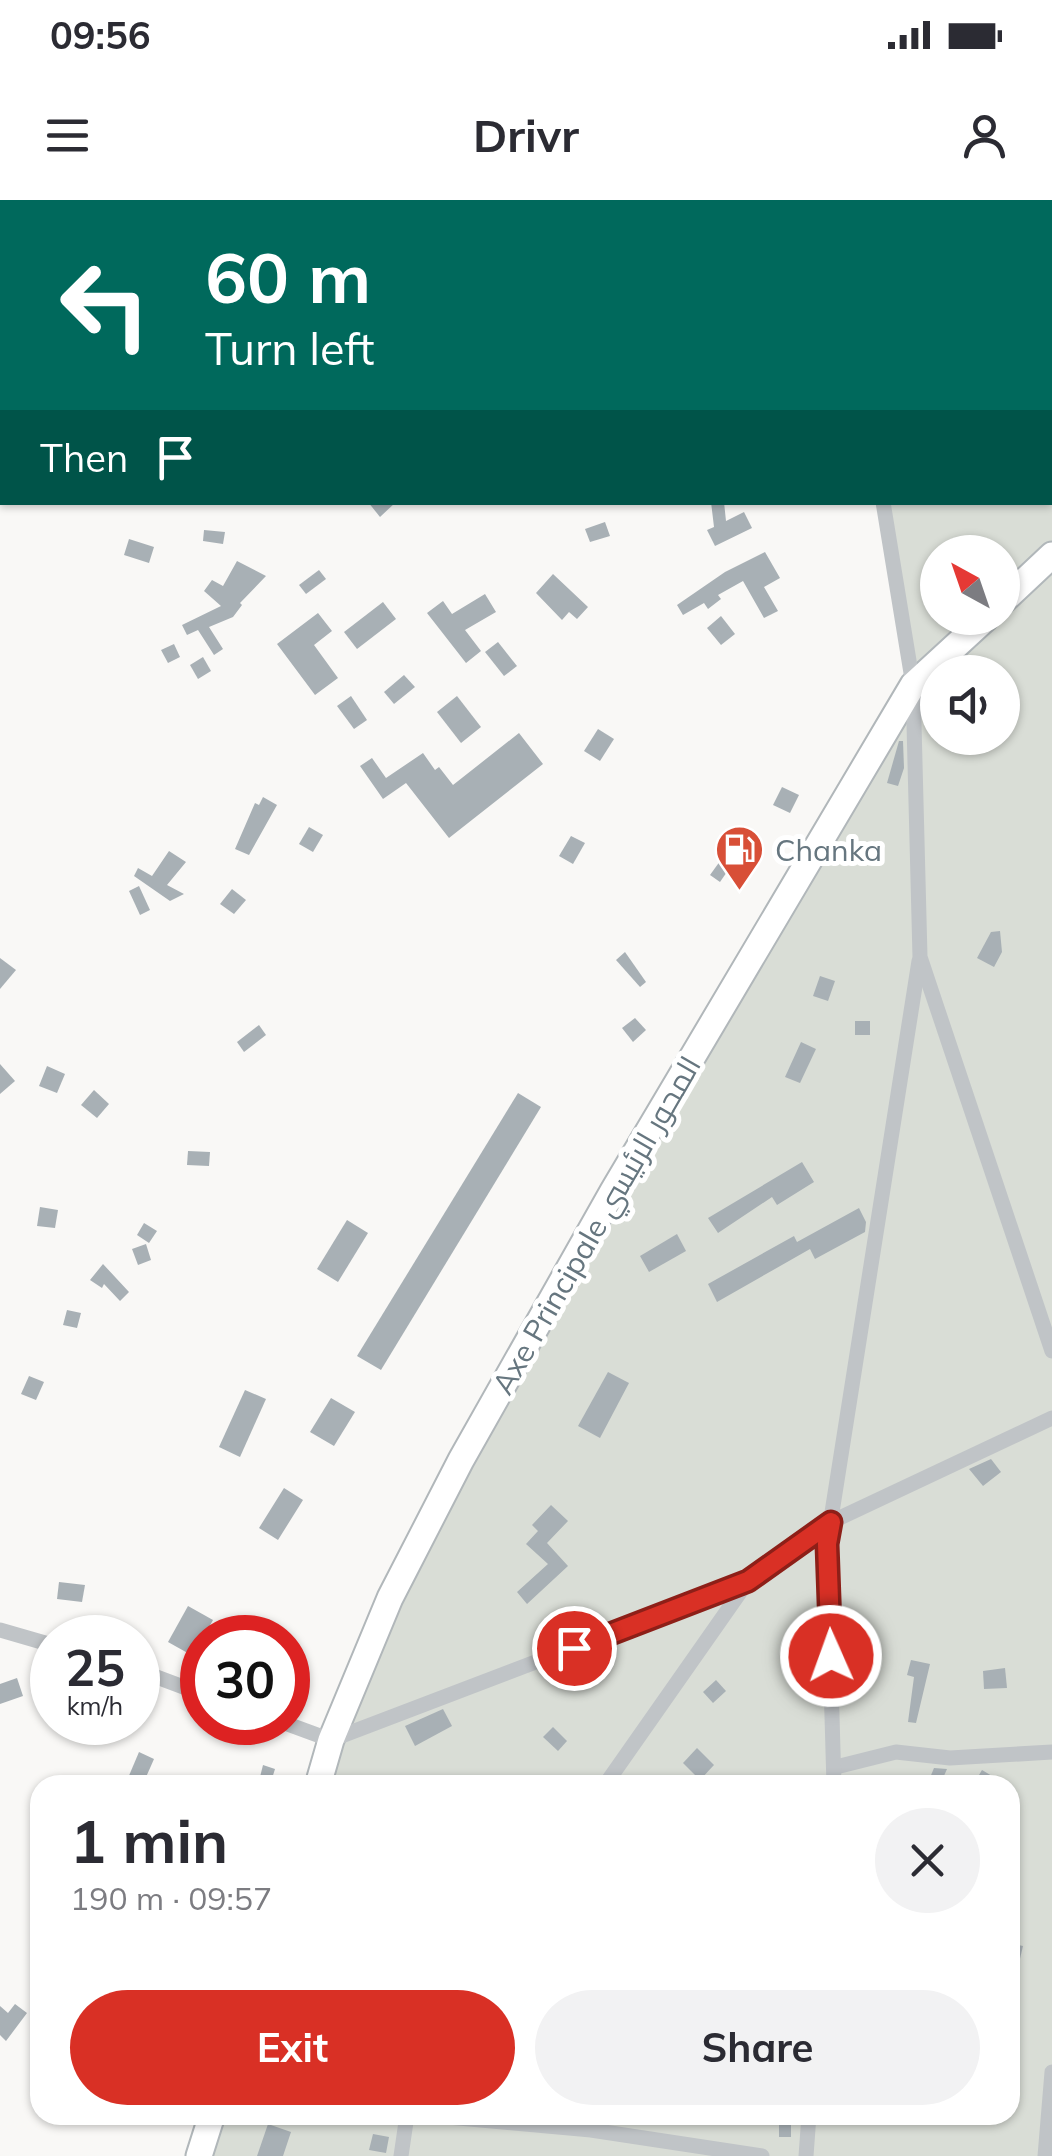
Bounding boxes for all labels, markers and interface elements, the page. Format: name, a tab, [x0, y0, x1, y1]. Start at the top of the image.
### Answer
text: 09:56	[50, 11, 151, 59]
text: Drivr	[473, 107, 579, 163]
icon: menu	[40, 108, 95, 163]
icon: person	[957, 108, 1012, 163]
text: 60 m	[205, 233, 371, 321]
icon: left	[40, 240, 170, 370]
text: Turn left	[205, 320, 374, 376]
icon: arrive	[148, 430, 203, 485]
text: Then	[40, 434, 128, 482]
north arrow	[920, 535, 1020, 635]
map controls	[920, 535, 1020, 755]
button: sound	[920, 655, 1020, 755]
fuel station icon: Chanka	[714, 824, 766, 892]
place label: Chanka	[775, 831, 882, 869]
street label: Axe Principale المحور الرئيسي	[483, 1049, 712, 1403]
position arrow	[779, 1604, 883, 1708]
pin	[532, 1606, 617, 1691]
speed limit sign: 30	[180, 1615, 310, 1745]
icon: arrive	[547, 1621, 602, 1676]
text: 25	[65, 1636, 125, 1699]
text: km/h	[67, 1690, 123, 1721]
text: 1 min	[70, 1803, 228, 1878]
button: close	[875, 1808, 980, 1913]
text: 190 m · 09:57	[70, 1878, 272, 1918]
button: Exit	[70, 1990, 515, 2105]
button: Share	[535, 1990, 980, 2105]

